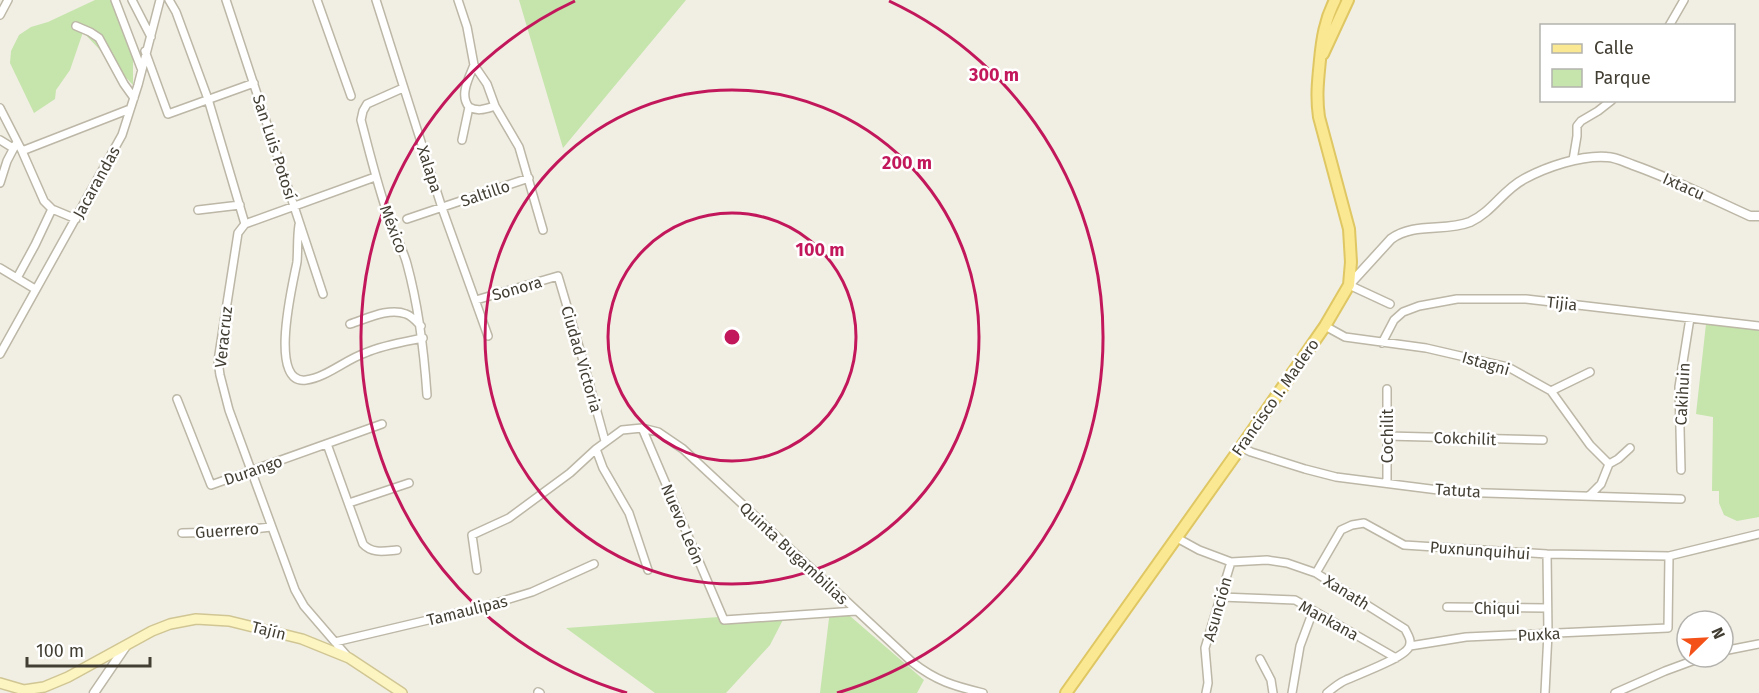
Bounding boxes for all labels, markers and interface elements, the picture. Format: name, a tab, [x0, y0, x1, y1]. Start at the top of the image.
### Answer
legend	[1540, 24, 1735, 102]
text: Calle	[1594, 37, 1634, 59]
text: 300 m	[968, 64, 1019, 86]
text: Parque	[1594, 67, 1651, 89]
street label: San Luis Potosí	[249, 92, 301, 203]
street label: Jacarandas	[69, 143, 124, 221]
street label: Xalapa	[413, 143, 446, 195]
text: 200 m	[882, 152, 932, 174]
street label: Ixtacu	[1660, 169, 1708, 204]
street label: Saltillo	[458, 176, 512, 211]
street label: México	[376, 202, 411, 256]
text: 100 m	[796, 239, 844, 261]
street label: Sonora	[490, 272, 544, 305]
street label: Tijia	[1546, 292, 1578, 315]
street label: Ciudad Victoria	[557, 304, 606, 415]
street label: Veracruz	[211, 305, 236, 369]
centre of rings	[722, 327, 742, 347]
street label: Francisco I. Madero	[1228, 335, 1323, 460]
street label: Istagni	[1460, 348, 1512, 379]
street label: Cakihuin	[1671, 362, 1694, 426]
street label: Cochilit	[1378, 409, 1397, 463]
street label: Cokchilit	[1433, 428, 1497, 449]
street label: Durango	[221, 452, 285, 489]
street label: Tatuta	[1435, 479, 1481, 502]
street label: Nuevo León	[657, 481, 708, 567]
street label: Quinta Bugambilias	[735, 498, 852, 609]
street label: Guerrero	[195, 519, 260, 542]
street label: Puxnunquihui	[1429, 538, 1531, 563]
street label: Xanath	[1320, 571, 1373, 614]
street label: Asunción	[1199, 575, 1236, 644]
street label: Tamaulipas	[425, 591, 509, 630]
street label: Mankana	[1296, 596, 1362, 645]
street label: Chiqui	[1474, 599, 1520, 618]
north arrow	[1675, 609, 1735, 669]
street label: Tajín	[250, 617, 288, 644]
street label: Puxka	[1517, 624, 1561, 645]
text: N	[1707, 624, 1729, 642]
scale bar	[27, 630, 150, 668]
text: 100 m	[36, 640, 84, 662]

